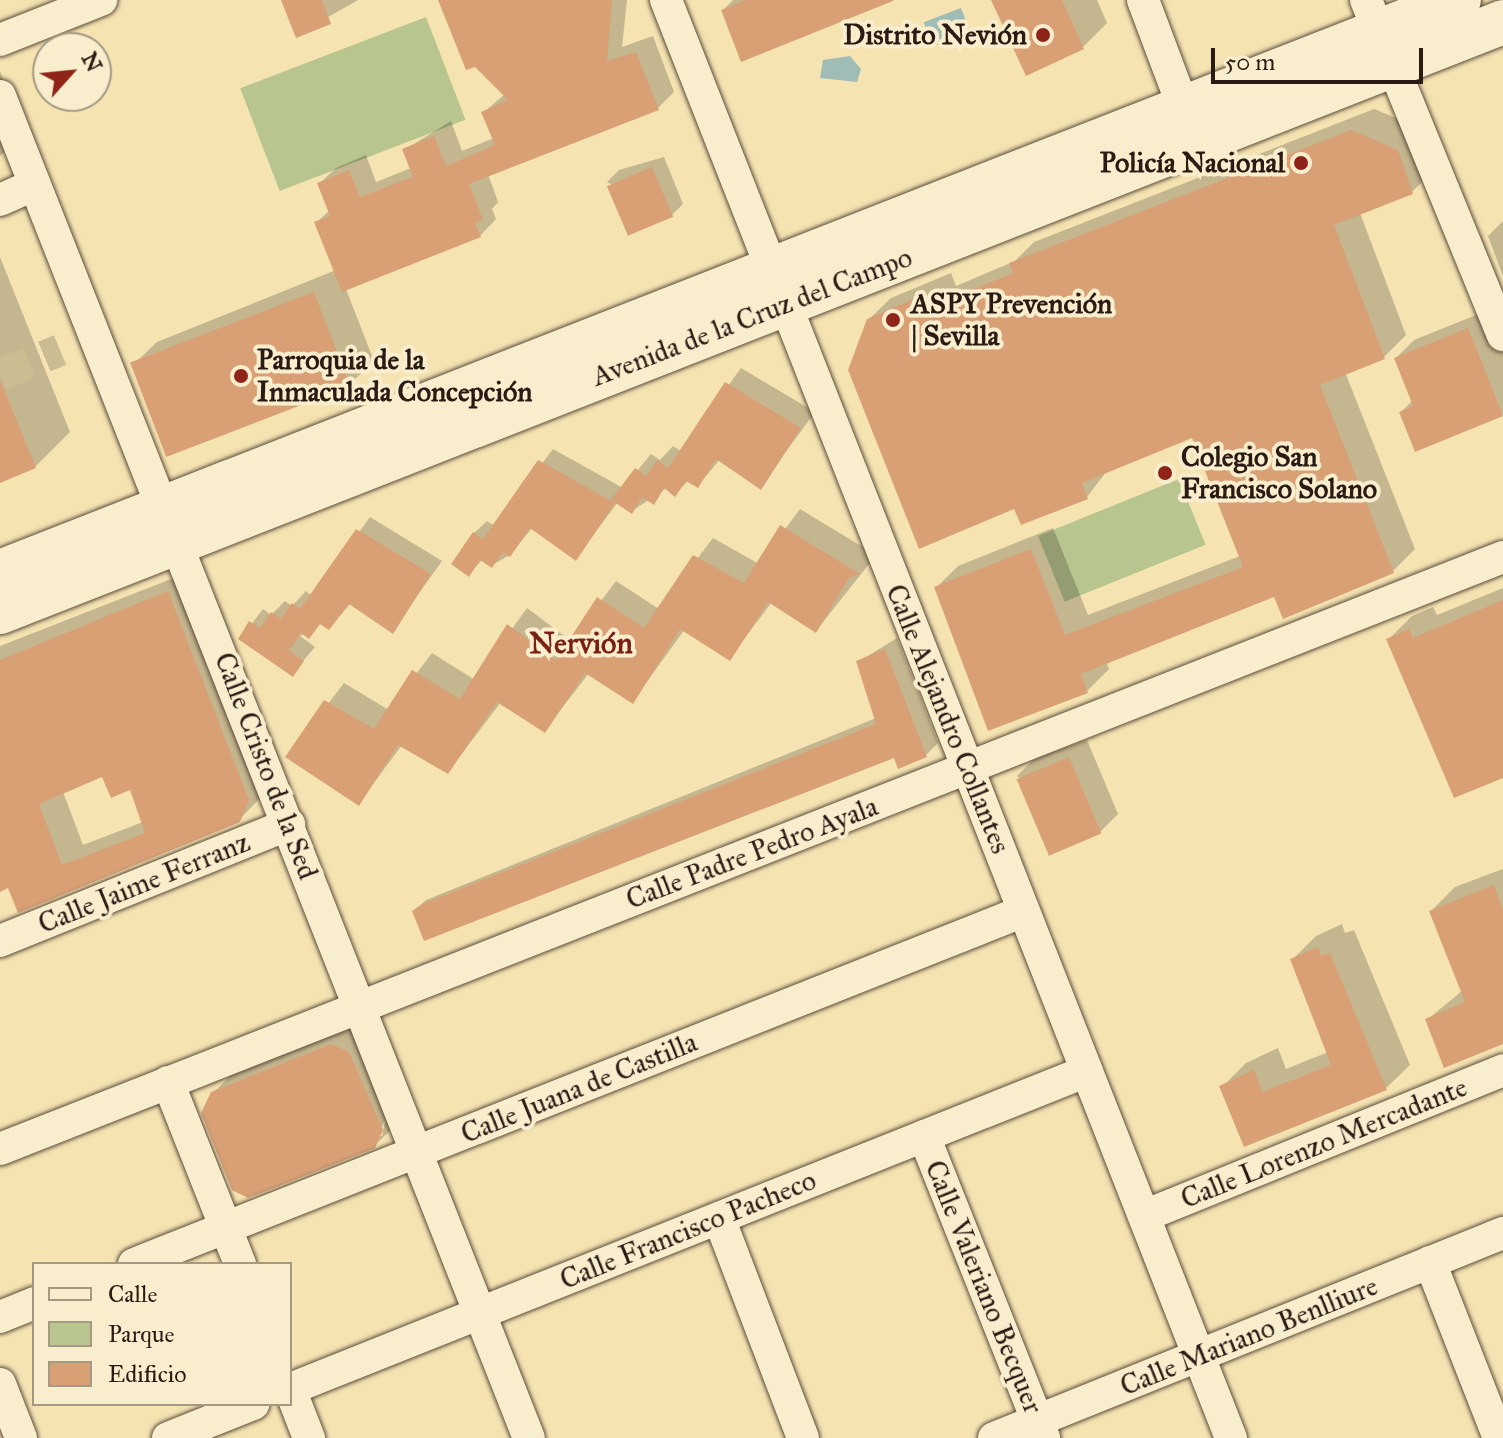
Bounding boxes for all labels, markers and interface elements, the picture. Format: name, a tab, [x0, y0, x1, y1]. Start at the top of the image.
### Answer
place label: Distrito Nevión	[843, 18, 1027, 52]
marker: Distrito Nevión	[1034, 26, 1052, 44]
north arrow	[32, 32, 112, 112]
scale bar	[1215, 32, 1427, 82]
text: N	[76, 47, 108, 76]
text: 50 m	[1225, 47, 1275, 77]
place label: Policía Nacional	[1100, 146, 1285, 180]
marker: Policía Nacional	[1292, 154, 1310, 172]
street label: Avenida de la Cruz del Campo	[587, 240, 917, 394]
place label: ASPY Prevención | Sevilla	[911, 287, 1112, 353]
marker: ASPY Prevención | Sevilla	[882, 309, 904, 331]
place label: Parroquia de la Inmaculada Concepción	[257, 343, 532, 409]
marker: Parroquia de la Inmaculada Concepción	[232, 367, 250, 385]
place label: Colegio San Francisco Solano	[1181, 440, 1377, 506]
marker: Colegio San Francisco Solano	[1156, 464, 1174, 482]
street label: Calle Alejandro Collantes	[879, 580, 1017, 858]
district label: Nervión	[529, 625, 633, 661]
street label: Calle Cristo de la Sed	[207, 648, 325, 884]
street label: Calle Padre Pedro Ayala	[621, 789, 883, 917]
street label: Calle Jaime Ferranz	[33, 825, 255, 941]
street label: Calle Juana de Castilla	[456, 1025, 702, 1151]
street label: Calle Lorenzo Mercadante	[1176, 1070, 1472, 1216]
street label: Calle Valeriano Becquer	[918, 1156, 1050, 1418]
street label: Calle Francisco Pacheco	[555, 1163, 821, 1297]
legend	[32, 1262, 292, 1406]
street label: Calle Mariano Benlliure	[1115, 1269, 1383, 1403]
text: Calle	[108, 1279, 157, 1309]
text: Parque	[108, 1319, 175, 1349]
text: Edificio	[108, 1359, 187, 1389]

